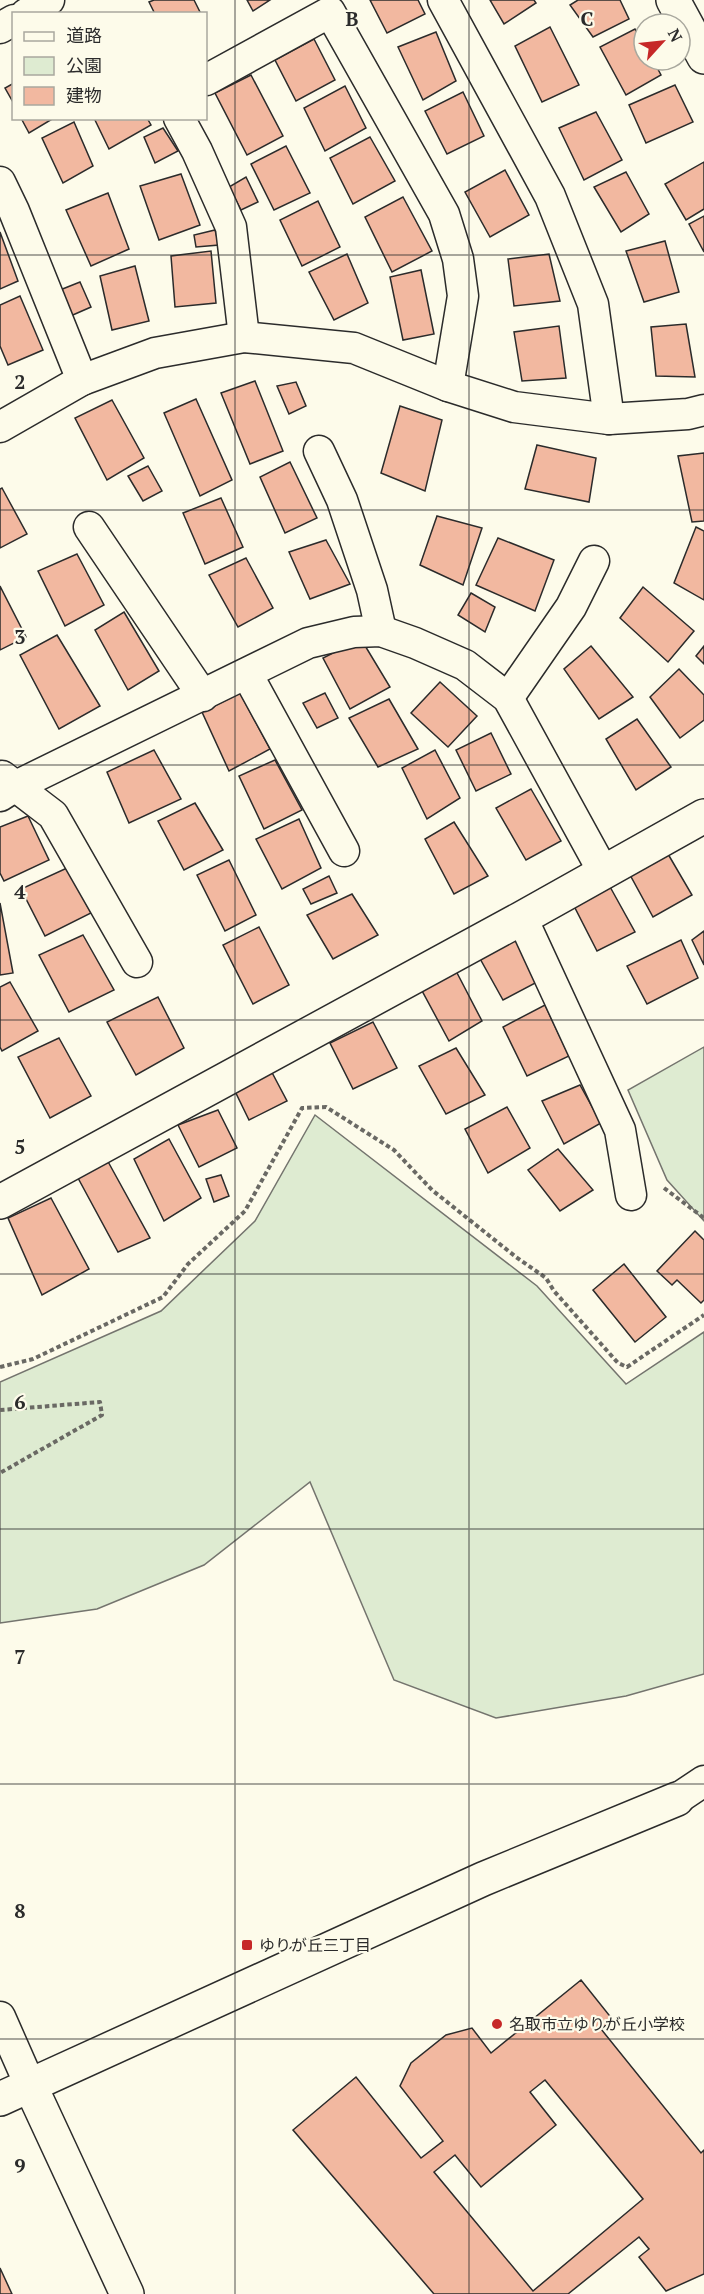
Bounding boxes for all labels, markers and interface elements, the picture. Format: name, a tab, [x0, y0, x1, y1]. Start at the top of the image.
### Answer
text: B	[346, 5, 359, 32]
text: C	[580, 5, 594, 32]
legend	[12, 12, 207, 120]
north arrow	[632, 12, 692, 72]
text: 道路	[66, 23, 102, 47]
text: N	[663, 25, 688, 46]
text: 公園	[66, 53, 102, 77]
text: 建物	[66, 83, 102, 107]
text: 2	[14, 368, 26, 395]
text: 3	[14, 623, 26, 650]
text: 4	[14, 878, 26, 905]
text: 5	[14, 1133, 26, 1160]
text: 6	[14, 1388, 26, 1415]
text: 7	[14, 1643, 26, 1670]
text: 8	[14, 1897, 26, 1924]
place label: ゆりが丘三丁目	[259, 1934, 371, 1956]
marker: ゆりが丘三丁目	[240, 1938, 254, 1952]
place label: 名取市立ゆりが丘小学校	[509, 2013, 685, 2035]
marker: 名取市立ゆりが丘小学校	[490, 2017, 504, 2031]
text: 9	[14, 2152, 26, 2179]

